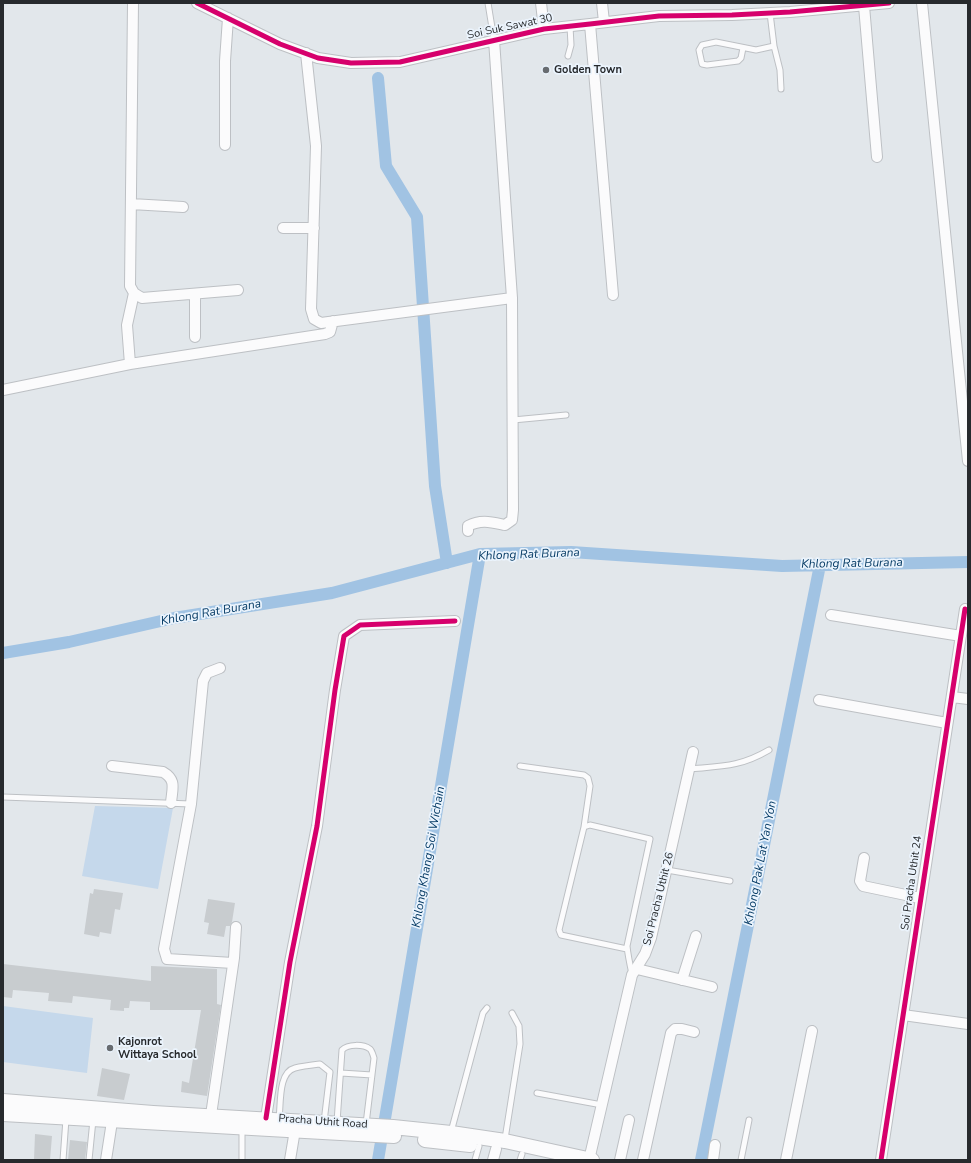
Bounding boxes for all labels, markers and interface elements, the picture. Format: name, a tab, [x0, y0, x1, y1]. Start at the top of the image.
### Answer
street label: Soi Suk Sawat 30	[466, 12, 554, 42]
place label: Golden Town	[554, 63, 622, 77]
marker: Golden Town	[541, 65, 551, 75]
water label: Khlong Rat Burana	[478, 546, 580, 564]
water label: Khlong Rat Burana	[801, 556, 903, 572]
water label: Khlong Rat Burana	[160, 597, 262, 629]
water label: Khlong Khang Soi Wichain	[409, 785, 449, 929]
water label: Khlong Pak Lat Yan Yon	[742, 800, 780, 926]
street label: Soi Pracha Uthit 24	[899, 835, 925, 931]
street label: Soi Pracha Uthit 26	[641, 851, 677, 947]
place label: Kajonrot Wittaya School	[118, 1035, 197, 1061]
marker: Kajonrot Wittaya School	[105, 1043, 115, 1053]
street label: Pracha Uthit Road	[278, 1112, 368, 1132]

